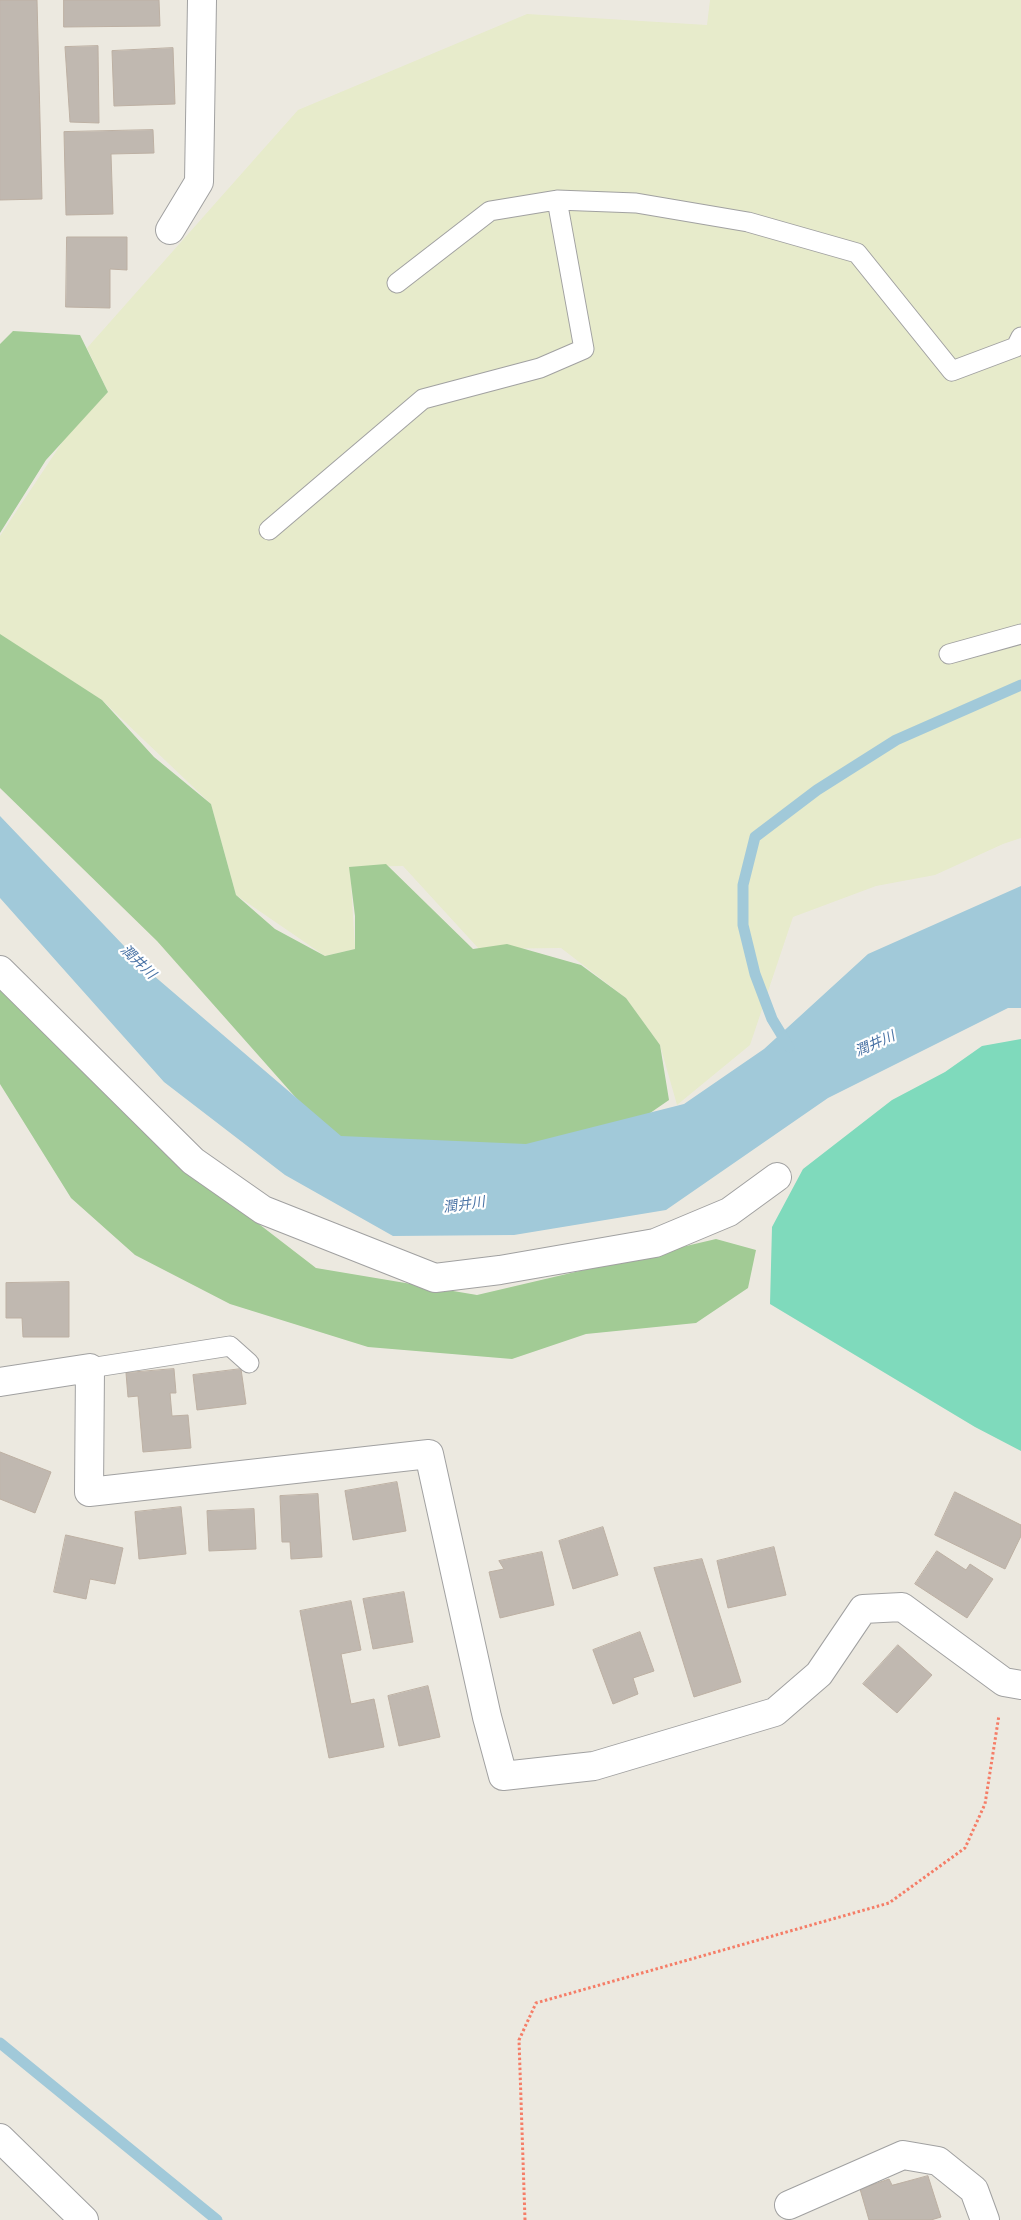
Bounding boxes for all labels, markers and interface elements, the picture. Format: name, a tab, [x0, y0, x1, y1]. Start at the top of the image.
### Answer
water label: 潤井川	[117, 941, 159, 983]
water label: 潤井川	[852, 1028, 898, 1060]
water label: 潤井川	[442, 1194, 486, 1216]

